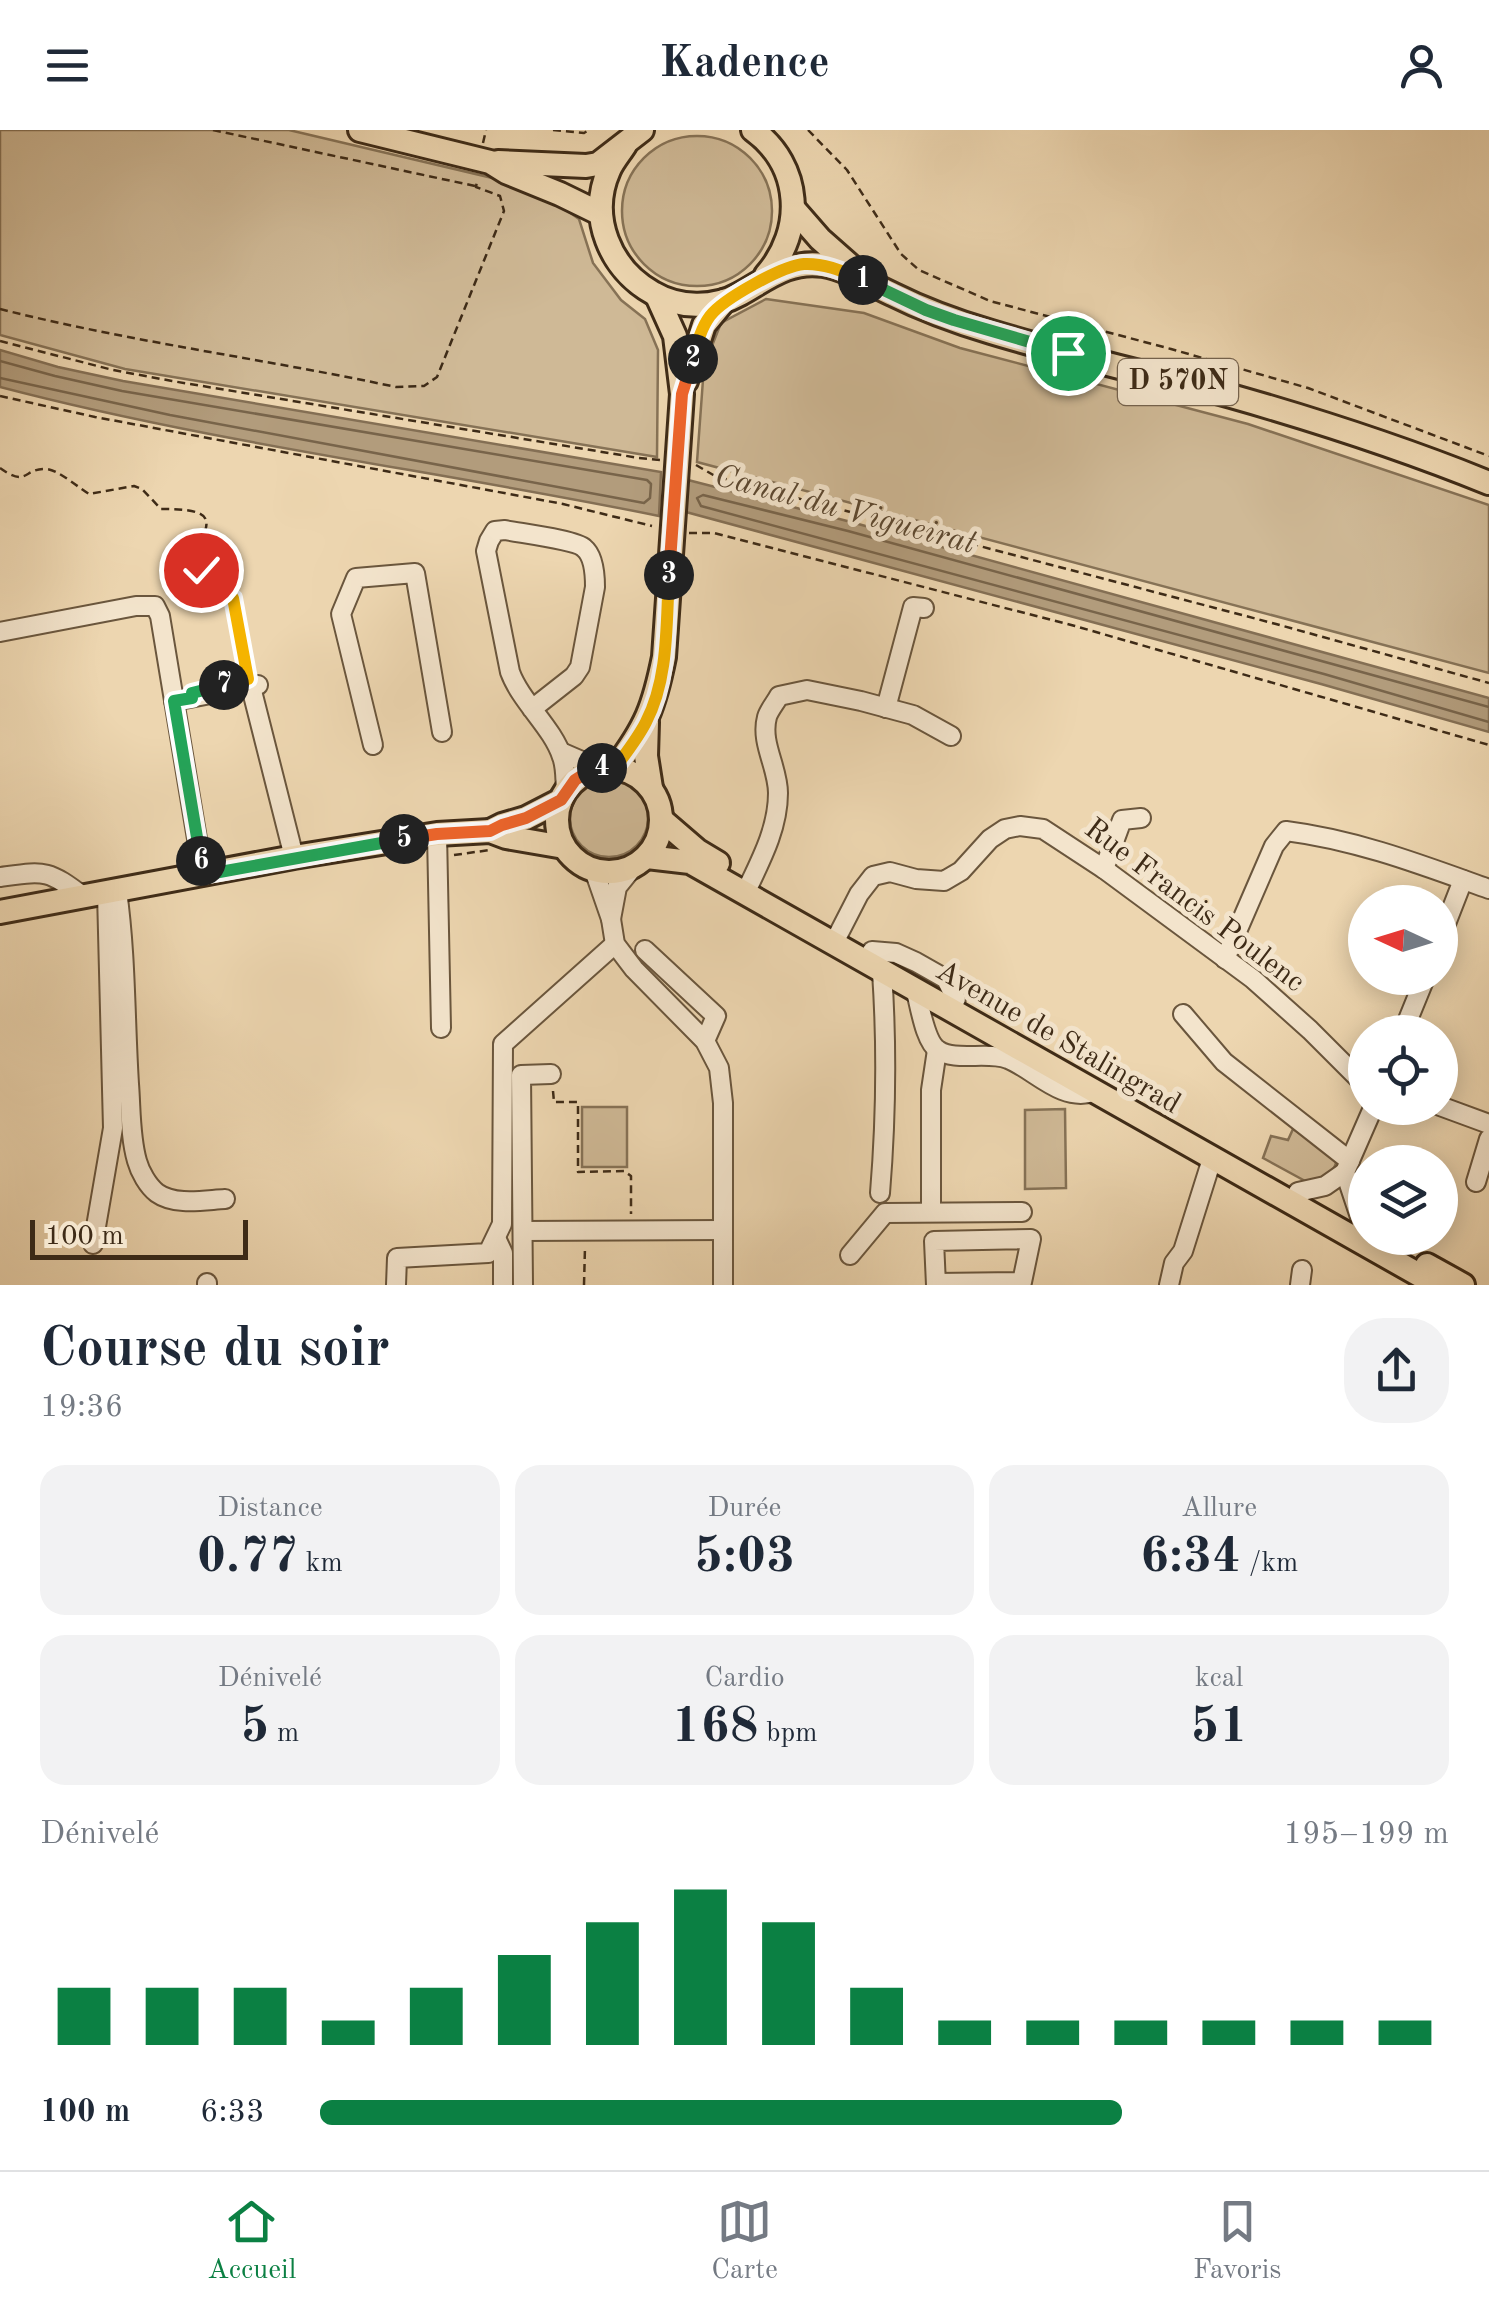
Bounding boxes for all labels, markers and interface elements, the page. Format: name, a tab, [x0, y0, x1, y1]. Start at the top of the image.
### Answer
icon: menu	[40, 38, 95, 93]
icon: person	[1394, 38, 1449, 93]
text: Kadence	[659, 42, 830, 87]
pin: 1	[838, 255, 888, 305]
text: 1	[855, 266, 871, 294]
pin	[1026, 311, 1111, 396]
icon: arrive	[1041, 326, 1096, 381]
pin: 2	[668, 334, 718, 384]
text: 2	[685, 345, 701, 373]
road number: D 570N	[1118, 359, 1238, 405]
water label: Canal du Vigueirat	[711, 461, 980, 561]
pin	[159, 528, 244, 613]
icon: check	[174, 543, 229, 598]
pin: 3	[644, 550, 694, 600]
text: 3	[661, 561, 677, 589]
pin: 7	[199, 660, 249, 710]
text: 7	[216, 671, 232, 699]
pin: 4	[577, 743, 627, 793]
text: 4	[594, 754, 610, 782]
pin: 5	[379, 814, 429, 864]
street label: Rue Francis Poulenc	[1078, 814, 1310, 998]
text: 5	[396, 825, 412, 853]
pin: 6	[176, 836, 226, 886]
text: 6	[193, 847, 209, 875]
north arrow	[1348, 885, 1458, 995]
map controls	[1348, 885, 1458, 1255]
street label: Avenue de Stalingrad	[931, 956, 1185, 1120]
button: locate	[1348, 1015, 1458, 1125]
button: layers	[1348, 1145, 1458, 1255]
scale bar	[30, 1215, 248, 1260]
text: 100 m	[45, 1223, 124, 1251]
button: share	[1344, 1318, 1449, 1423]
text: Course du soir	[40, 1323, 390, 1378]
text: 19:36	[40, 1392, 123, 1424]
text: Distance	[217, 1495, 323, 1523]
text: Durée	[707, 1495, 782, 1523]
text: Allure	[1181, 1495, 1257, 1523]
text: 0.77	[197, 1533, 298, 1583]
text: 5:03	[694, 1533, 795, 1583]
text: 6:34	[1140, 1533, 1241, 1583]
text: km	[298, 1550, 343, 1578]
text: /km	[1241, 1550, 1298, 1578]
text: Dénivelé	[218, 1665, 322, 1693]
text: Cardio	[704, 1665, 785, 1693]
text: kcal	[1195, 1665, 1243, 1693]
text: 5	[240, 1703, 269, 1753]
text: 168	[672, 1703, 759, 1753]
text: 51	[1190, 1703, 1248, 1753]
text: m	[269, 1720, 299, 1748]
text: bpm	[759, 1720, 817, 1748]
text: Dénivelé	[40, 1819, 159, 1851]
text: 195–199 m	[1283, 1819, 1449, 1851]
text: 100 m	[40, 2097, 130, 2129]
text: 6:33	[200, 2097, 265, 2129]
tab: Accueil	[207, 2194, 296, 2289]
tab: Carte	[711, 2194, 778, 2289]
tab: Favoris	[1193, 2194, 1282, 2289]

